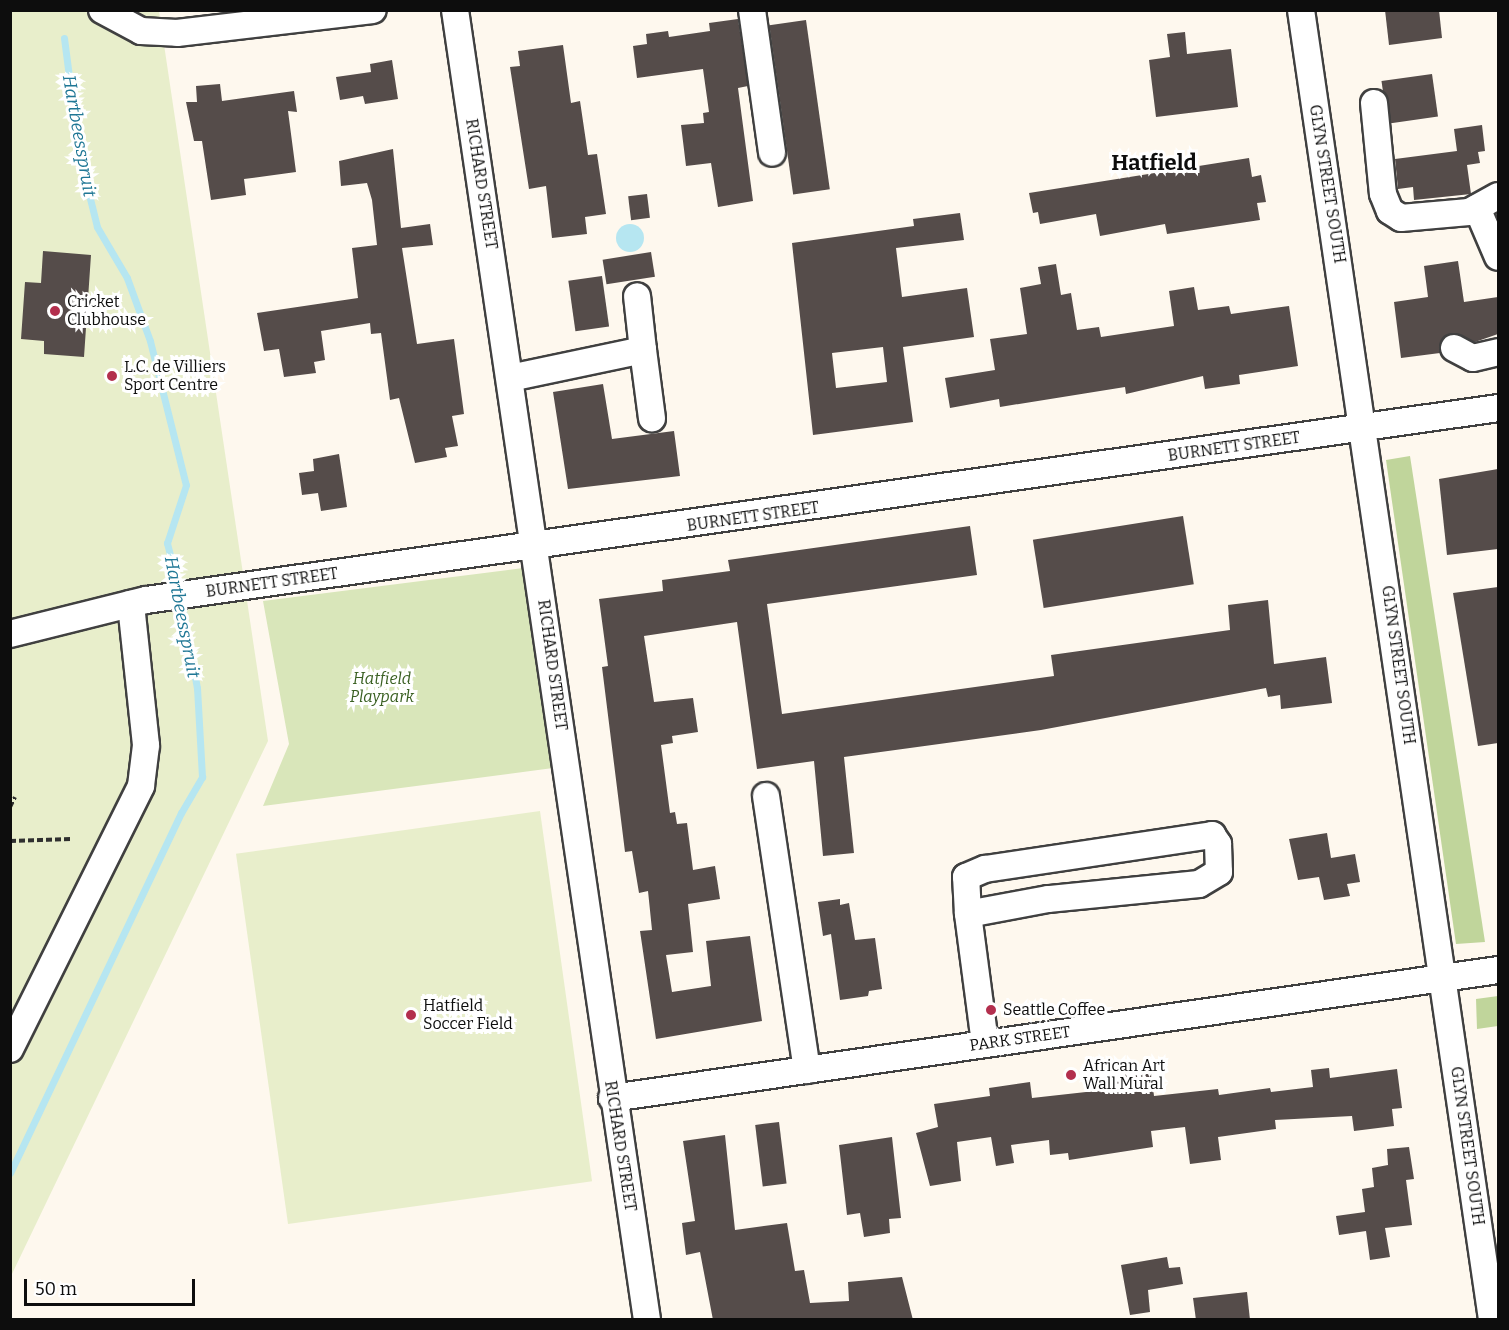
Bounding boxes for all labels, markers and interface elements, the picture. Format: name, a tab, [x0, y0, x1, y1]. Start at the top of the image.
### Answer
water label: Hartbeesspruit	[58, 73, 100, 199]
street label: GLYN STREET SOUTH	[1305, 103, 1349, 265]
street label: RICHARD STREET	[461, 117, 501, 251]
district label: Hatfield	[1111, 150, 1197, 176]
place label: Cricket Clubhouse	[67, 292, 146, 330]
marker: Cricket Clubhouse	[48, 304, 62, 318]
place label: L.C. de Villiers Sport Centre	[124, 357, 226, 395]
marker: L.C. de Villiers Sport Centre	[105, 369, 119, 383]
street label: BURNETT STREET	[1167, 428, 1301, 466]
street label: BURNETT STREET	[686, 498, 820, 536]
water label: Hartbeesspruit	[160, 554, 204, 680]
street label: BURNETT STREET	[205, 564, 339, 602]
street label: GLYN STREET SOUTH	[1377, 584, 1419, 746]
street label: RICHARD STREET	[533, 598, 571, 732]
park label: Hatfield Playpark	[350, 669, 414, 707]
place label: Hatfield Soccer Field	[423, 996, 513, 1034]
place label: Seattle Coffee	[1003, 1000, 1105, 1020]
marker: Seattle Coffee	[984, 1003, 998, 1017]
marker: Hatfield Soccer Field	[404, 1008, 418, 1022]
street label: PARK STREET	[968, 1022, 1072, 1056]
place label: African Art Wall Mural	[1083, 1056, 1165, 1094]
street label: GLYN STREET SOUTH	[1446, 1065, 1488, 1227]
marker: African Art Wall Mural	[1064, 1068, 1078, 1082]
street label: RICHARD STREET	[600, 1079, 640, 1213]
scale bar	[27, 1267, 198, 1305]
text: 50 m	[35, 1278, 77, 1300]

